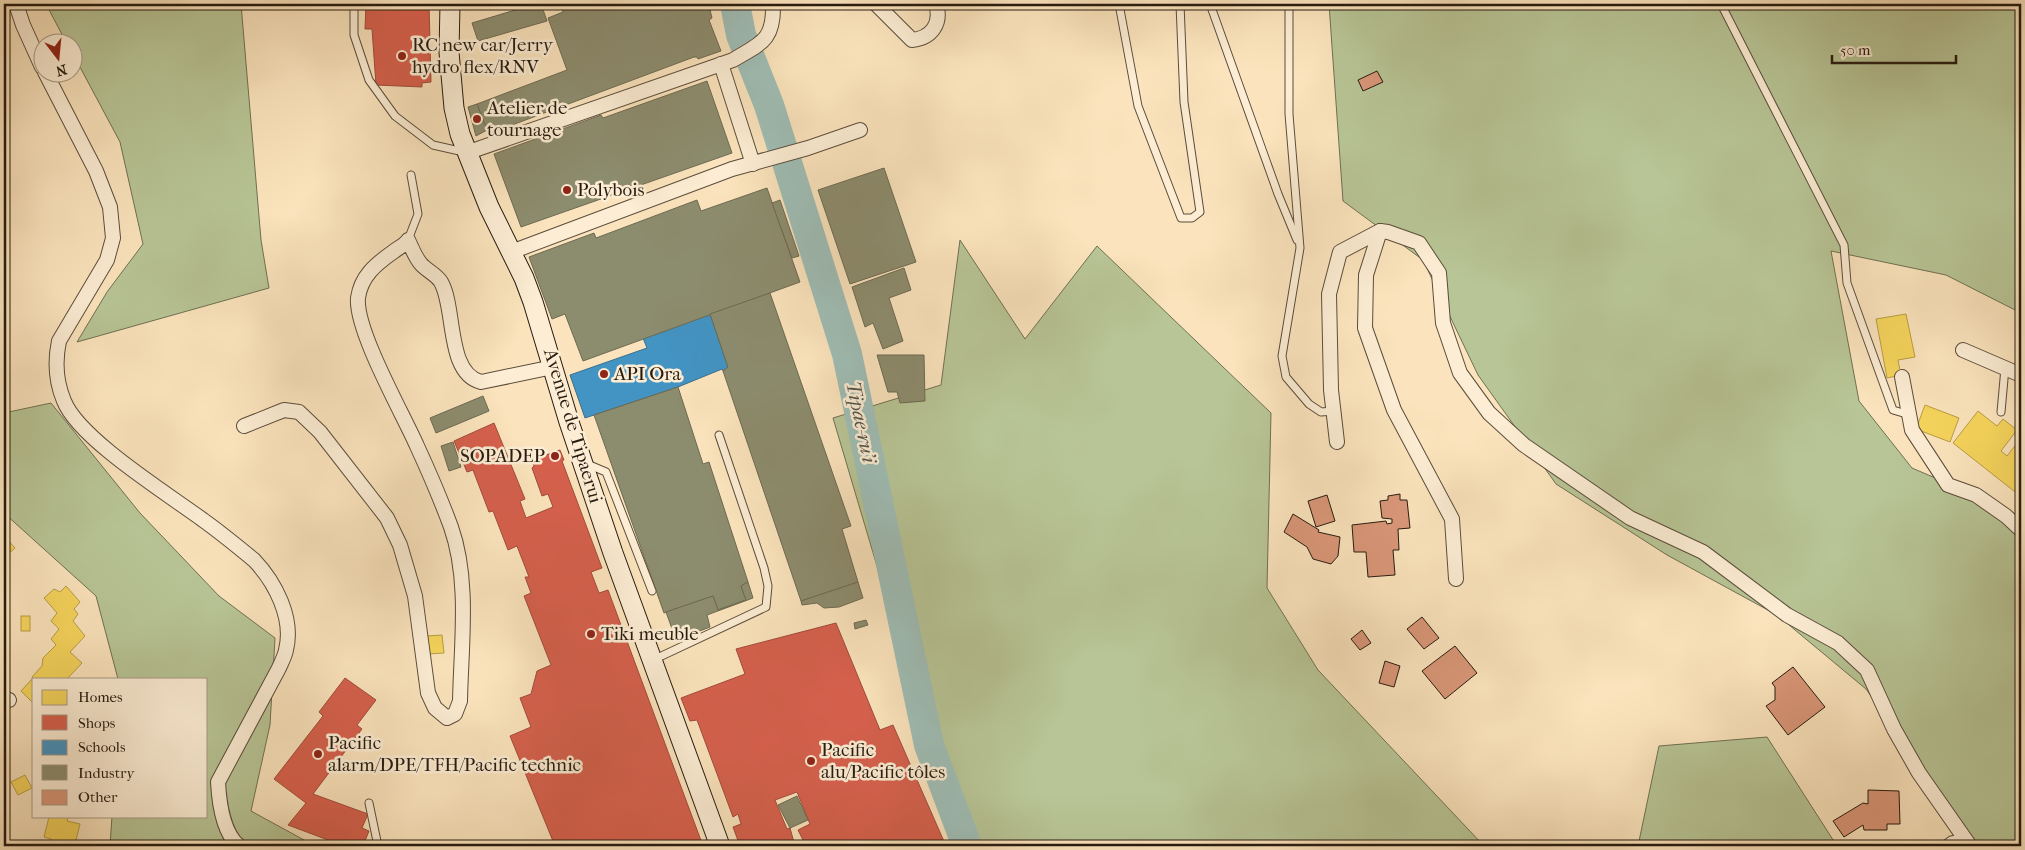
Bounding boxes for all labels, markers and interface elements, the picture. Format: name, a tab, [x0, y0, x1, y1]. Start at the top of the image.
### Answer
north arrow	[32, 32, 82, 82]
scale bar	[1832, 32, 1956, 64]
place label: RC new car/Jerry hydro flex/RNV	[412, 34, 554, 78]
text: 50 m	[1840, 41, 1871, 59]
marker: RC new car/Jerry hydro flex/RNV	[396, 50, 408, 62]
text: N	[54, 60, 69, 80]
place label: Atelier de tournage	[486, 97, 567, 141]
marker: Atelier de tournage	[471, 113, 483, 125]
place label: Polybois	[577, 179, 645, 201]
marker: Polybois	[561, 184, 573, 196]
street label: Avenue de Tipaerui	[539, 345, 607, 506]
place label: API Ora	[613, 363, 681, 385]
marker: API Ora	[598, 368, 610, 380]
water label: Tipae-ru’i	[841, 379, 881, 466]
place label: SOPADEP	[460, 445, 546, 467]
marker: SOPADEP	[549, 450, 561, 462]
place label: Tiki meuble	[601, 623, 699, 645]
marker: Tiki meuble	[585, 628, 597, 640]
legend	[32, 678, 208, 818]
text: Homes	[78, 688, 123, 706]
text: Shops	[78, 714, 116, 732]
place label: Pacific alarm/DPE/TFH/Pacific technic	[328, 732, 581, 776]
text: Schools	[78, 738, 126, 756]
place label: Pacific alu/Pacific tôles	[821, 739, 945, 783]
marker: Pacific alarm/DPE/TFH/Pacific technic	[312, 748, 324, 760]
marker: Pacific alu/Pacific tôles	[805, 755, 817, 767]
text: Industry	[78, 764, 135, 782]
text: Other	[78, 788, 118, 806]

